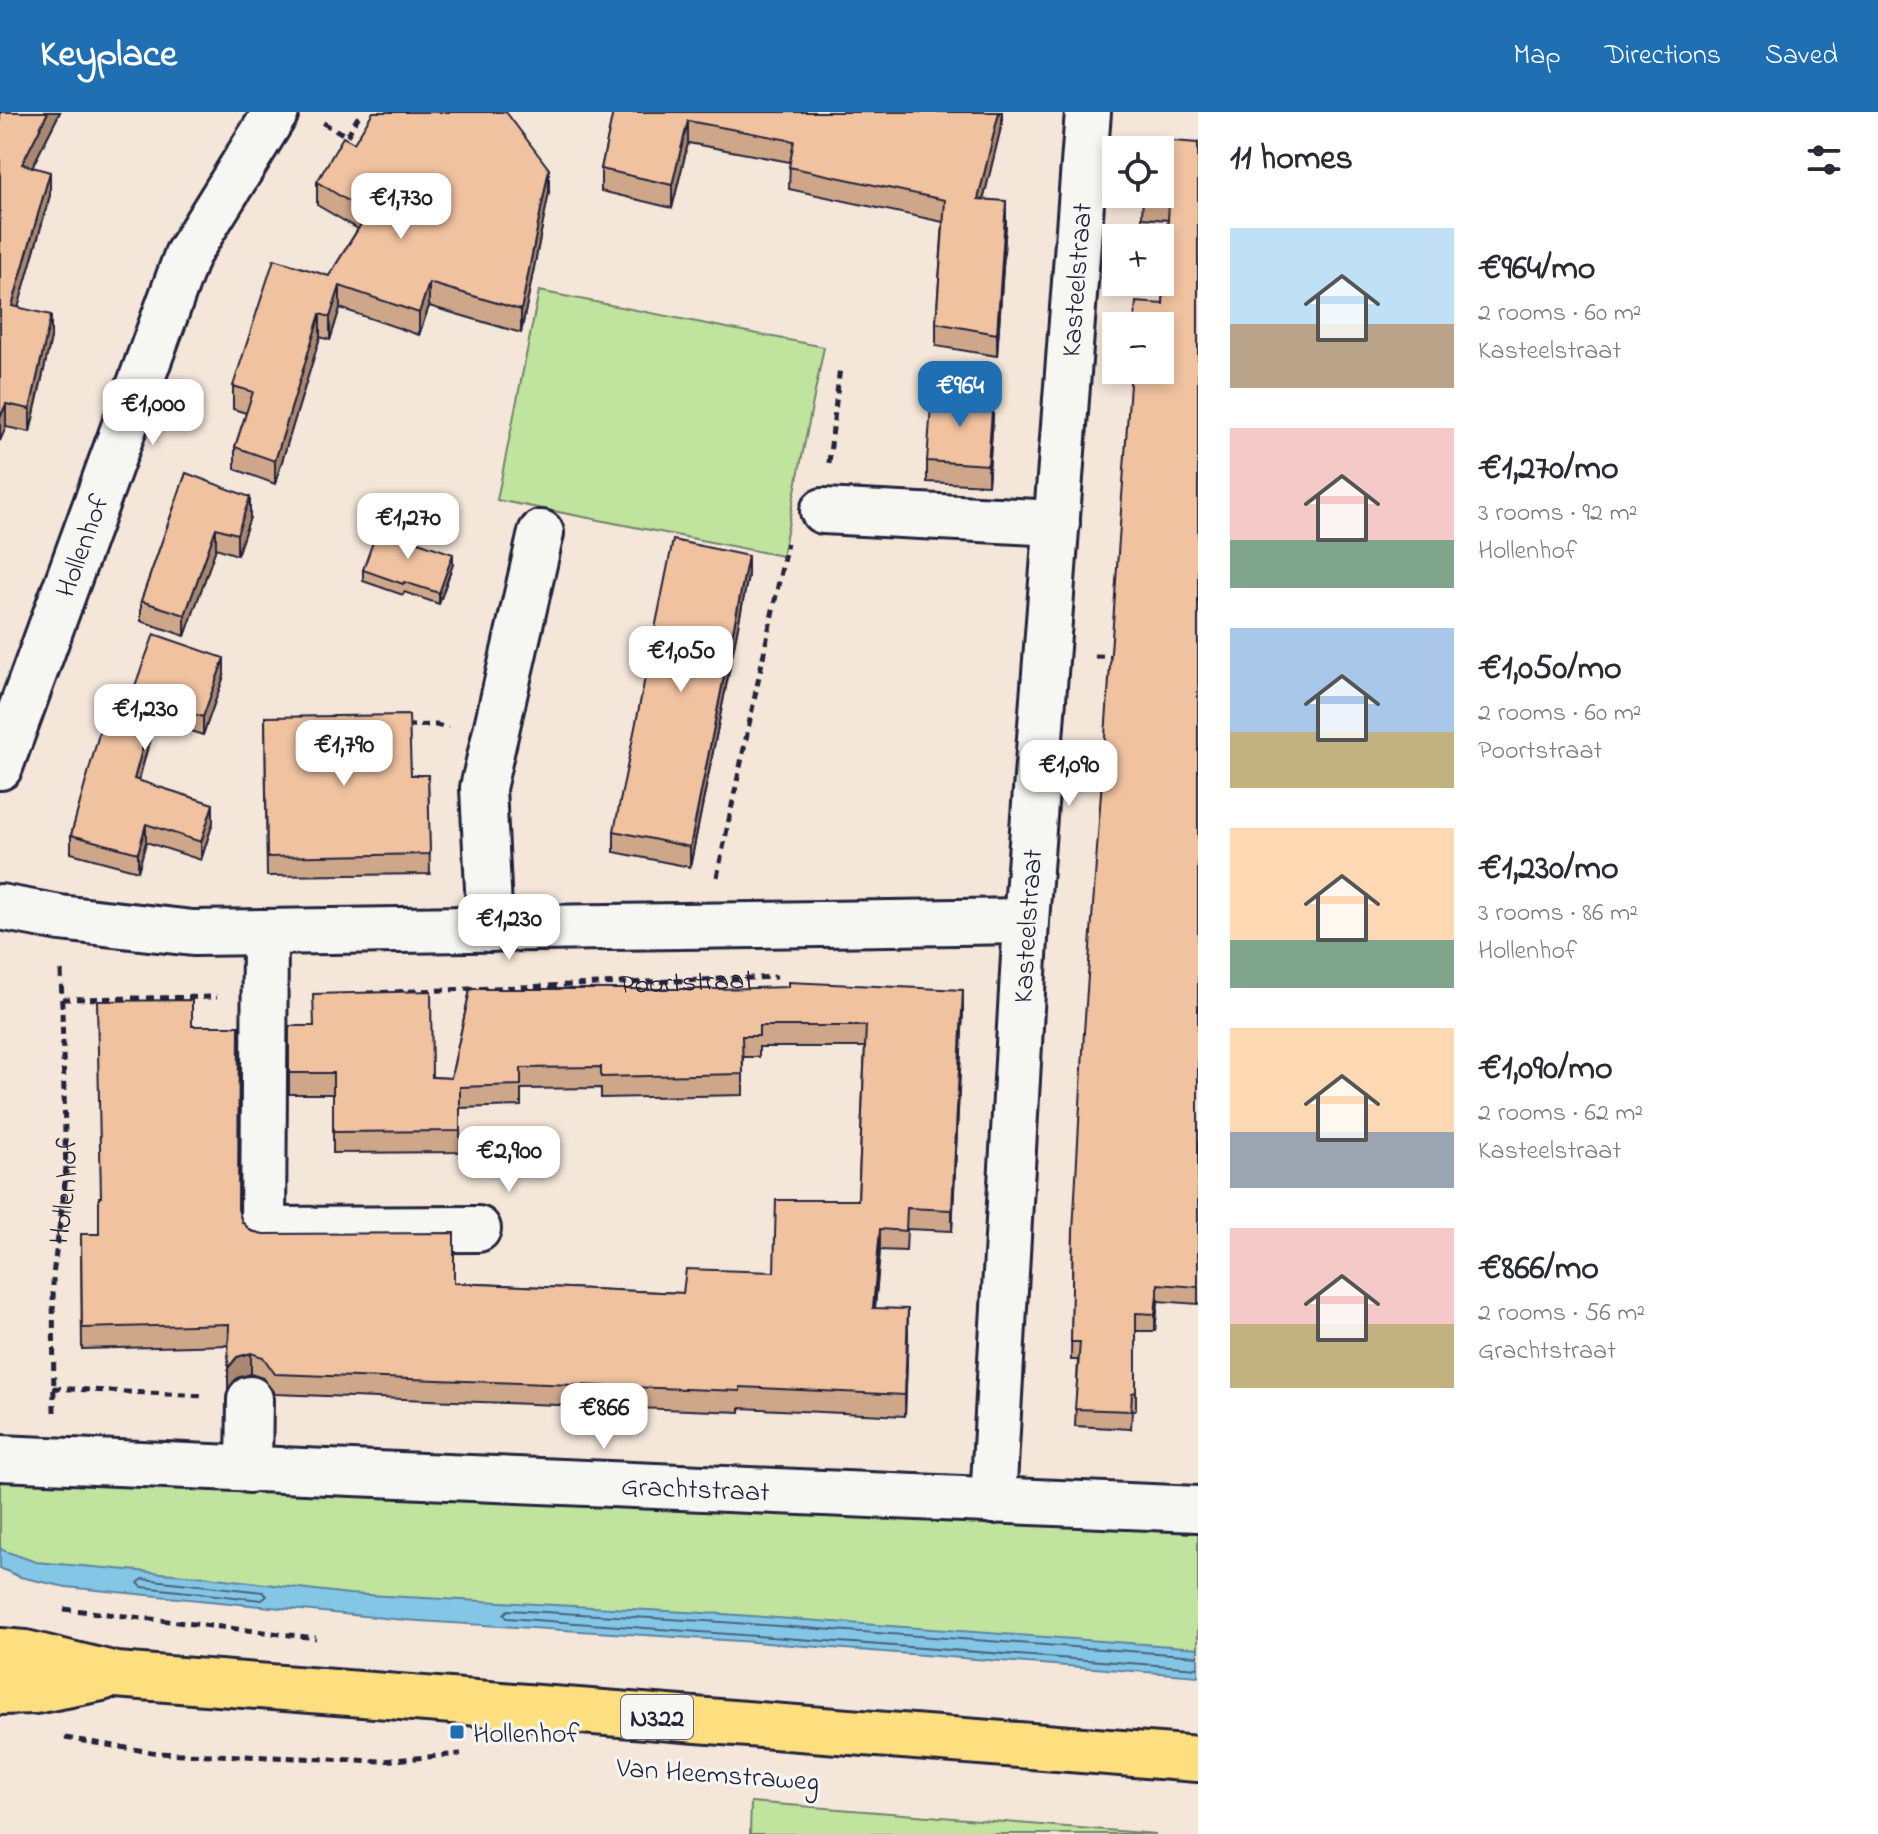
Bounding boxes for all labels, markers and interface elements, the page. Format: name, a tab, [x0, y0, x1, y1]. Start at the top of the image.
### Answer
text: Keyplace	[40, 28, 177, 84]
text: Map	[1513, 36, 1561, 77]
text: Directions	[1605, 36, 1721, 77]
text: Saved	[1765, 36, 1838, 77]
text: 11 homes	[1230, 135, 1353, 185]
map controls	[1102, 136, 1174, 384]
button: locate	[1102, 136, 1174, 208]
icon: filters	[1802, 138, 1846, 182]
pin: €1,730	[336, 173, 466, 241]
text: €1,730	[369, 180, 433, 218]
street label: Kasteelstraat	[1052, 202, 1105, 359]
button: +	[1102, 224, 1174, 296]
text: €964/mo	[1478, 245, 1596, 295]
icon: home	[1294, 260, 1390, 356]
text: 2 rooms · 60 m²	[1478, 295, 1642, 333]
button: −	[1102, 312, 1174, 384]
text: Kasteelstraat	[1478, 333, 1621, 371]
pin: €964	[913, 361, 1007, 429]
text: €964	[936, 368, 984, 406]
pin: €1,000	[88, 379, 218, 447]
text: €1,000	[121, 386, 185, 424]
text: €1,270/mo	[1478, 445, 1619, 495]
icon: home	[1294, 460, 1390, 556]
street label: Hollenhof	[47, 489, 122, 604]
pin: €1,270	[343, 493, 473, 561]
text: 3 rooms · 92 m²	[1478, 495, 1637, 533]
text: €1,270	[375, 500, 441, 538]
text: Hollenhof	[1478, 533, 1577, 571]
pin: €1,050	[616, 626, 746, 694]
text: €1,050	[647, 633, 715, 671]
text: €1,050/mo	[1478, 645, 1622, 695]
icon: home	[1294, 660, 1390, 756]
pin: €1,230	[80, 684, 210, 752]
text: €1,230	[112, 691, 178, 729]
text: 2 rooms · 60 m²	[1478, 695, 1642, 733]
pin: €1,790	[279, 720, 409, 788]
text: €1,790	[314, 727, 374, 765]
text: Poortstraat	[1478, 733, 1602, 771]
pin: €1,090	[1004, 740, 1134, 808]
text: €1,090	[1038, 747, 1100, 785]
text: €1,230/mo	[1478, 845, 1619, 895]
street label: Kasteelstraat	[1004, 848, 1055, 1004]
icon: home	[1294, 860, 1390, 956]
pin: €1,230	[444, 894, 574, 962]
text: 3 rooms · 86 m²	[1478, 895, 1638, 933]
text: €1,230	[476, 901, 542, 939]
text: Hollenhof	[1478, 933, 1577, 971]
street label: Poortstraat	[619, 961, 755, 1007]
text: €1,090/mo	[1478, 1045, 1613, 1095]
icon: home	[1294, 1060, 1390, 1156]
text: 2 rooms · 62 m²	[1478, 1095, 1643, 1133]
pin: €2,900	[444, 1126, 574, 1194]
text: €2,900	[476, 1133, 542, 1171]
text: Kasteelstraat	[1478, 1133, 1621, 1171]
street label: Hollenhof	[40, 1137, 90, 1247]
text: €866/mo	[1478, 1245, 1599, 1295]
icon: home	[1294, 1260, 1390, 1356]
text: 2 rooms · 56 m²	[1478, 1295, 1645, 1333]
text: Grachtstraat	[1478, 1333, 1616, 1371]
pin: €866	[557, 1383, 651, 1451]
text: €866	[579, 1390, 629, 1428]
street label: Grachtstraat	[620, 1467, 770, 1515]
road number: N322	[621, 1695, 693, 1739]
place label: Hollenhof	[473, 1715, 580, 1756]
marker: Hollenhof	[448, 1723, 466, 1741]
street label: Van Heemstraweg	[614, 1749, 821, 1804]

